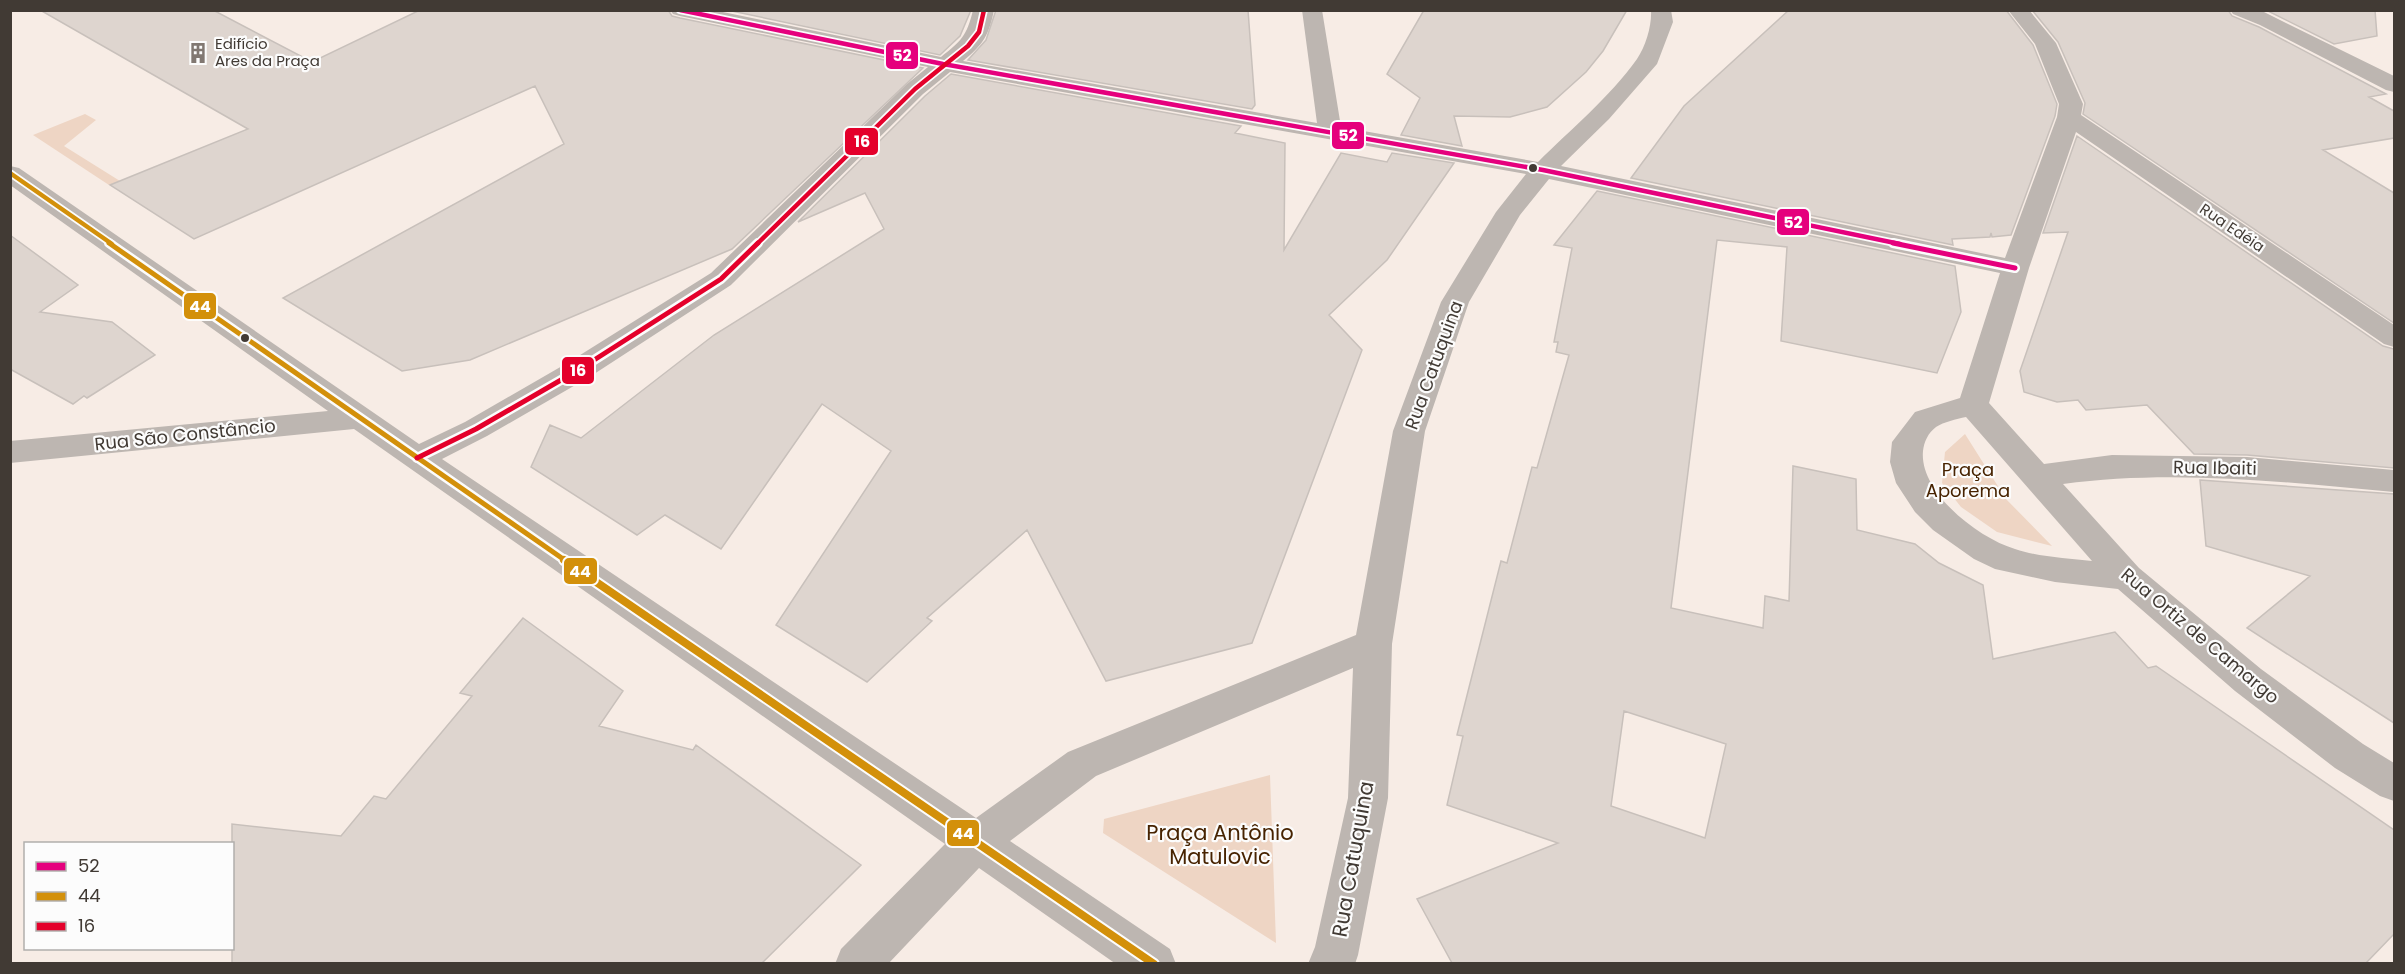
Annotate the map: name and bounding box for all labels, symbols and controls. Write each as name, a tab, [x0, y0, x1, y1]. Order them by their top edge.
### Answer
place label: Edifício Ares da Praça	[215, 33, 320, 71]
building icon: Edifício Ares da Praça	[186, 41, 210, 65]
line badge: 52	[885, 41, 919, 70]
text: 52	[892, 44, 912, 67]
line badge: 52	[1331, 121, 1365, 150]
text: 52	[1338, 124, 1358, 147]
line badge: 16	[844, 127, 879, 156]
text: 16	[854, 130, 870, 153]
unlabelled marker	[1527, 162, 1539, 174]
street label: Rua Edéia	[2196, 198, 2269, 257]
line badge: 52	[1776, 208, 1810, 236]
text: 52	[1783, 211, 1803, 234]
line badge: 44	[183, 292, 217, 320]
text: 44	[189, 295, 211, 318]
street label: Rua Catuquina	[1399, 297, 1468, 433]
unlabelled marker	[239, 332, 251, 344]
line badge: 16	[561, 356, 595, 385]
text: 16	[570, 359, 586, 382]
street label: Rua São Constâncio	[93, 413, 277, 456]
street label: Rua Ibaiti	[2173, 454, 2257, 481]
park label: Praça Aporema	[1926, 457, 2010, 503]
line badge: 44	[563, 557, 598, 585]
text: 44	[569, 560, 591, 583]
street label: Rua Ortiz de Camargo	[2116, 562, 2285, 709]
street label: Rua Catuquina	[1325, 779, 1381, 939]
park label: Praça Antônio Matulovic	[1146, 818, 1294, 871]
line badge: 44	[946, 819, 980, 847]
text: 44	[952, 822, 974, 845]
legend	[24, 842, 234, 950]
text: 52	[78, 853, 100, 878]
text: 44	[78, 883, 101, 908]
text: 16	[78, 913, 95, 938]

